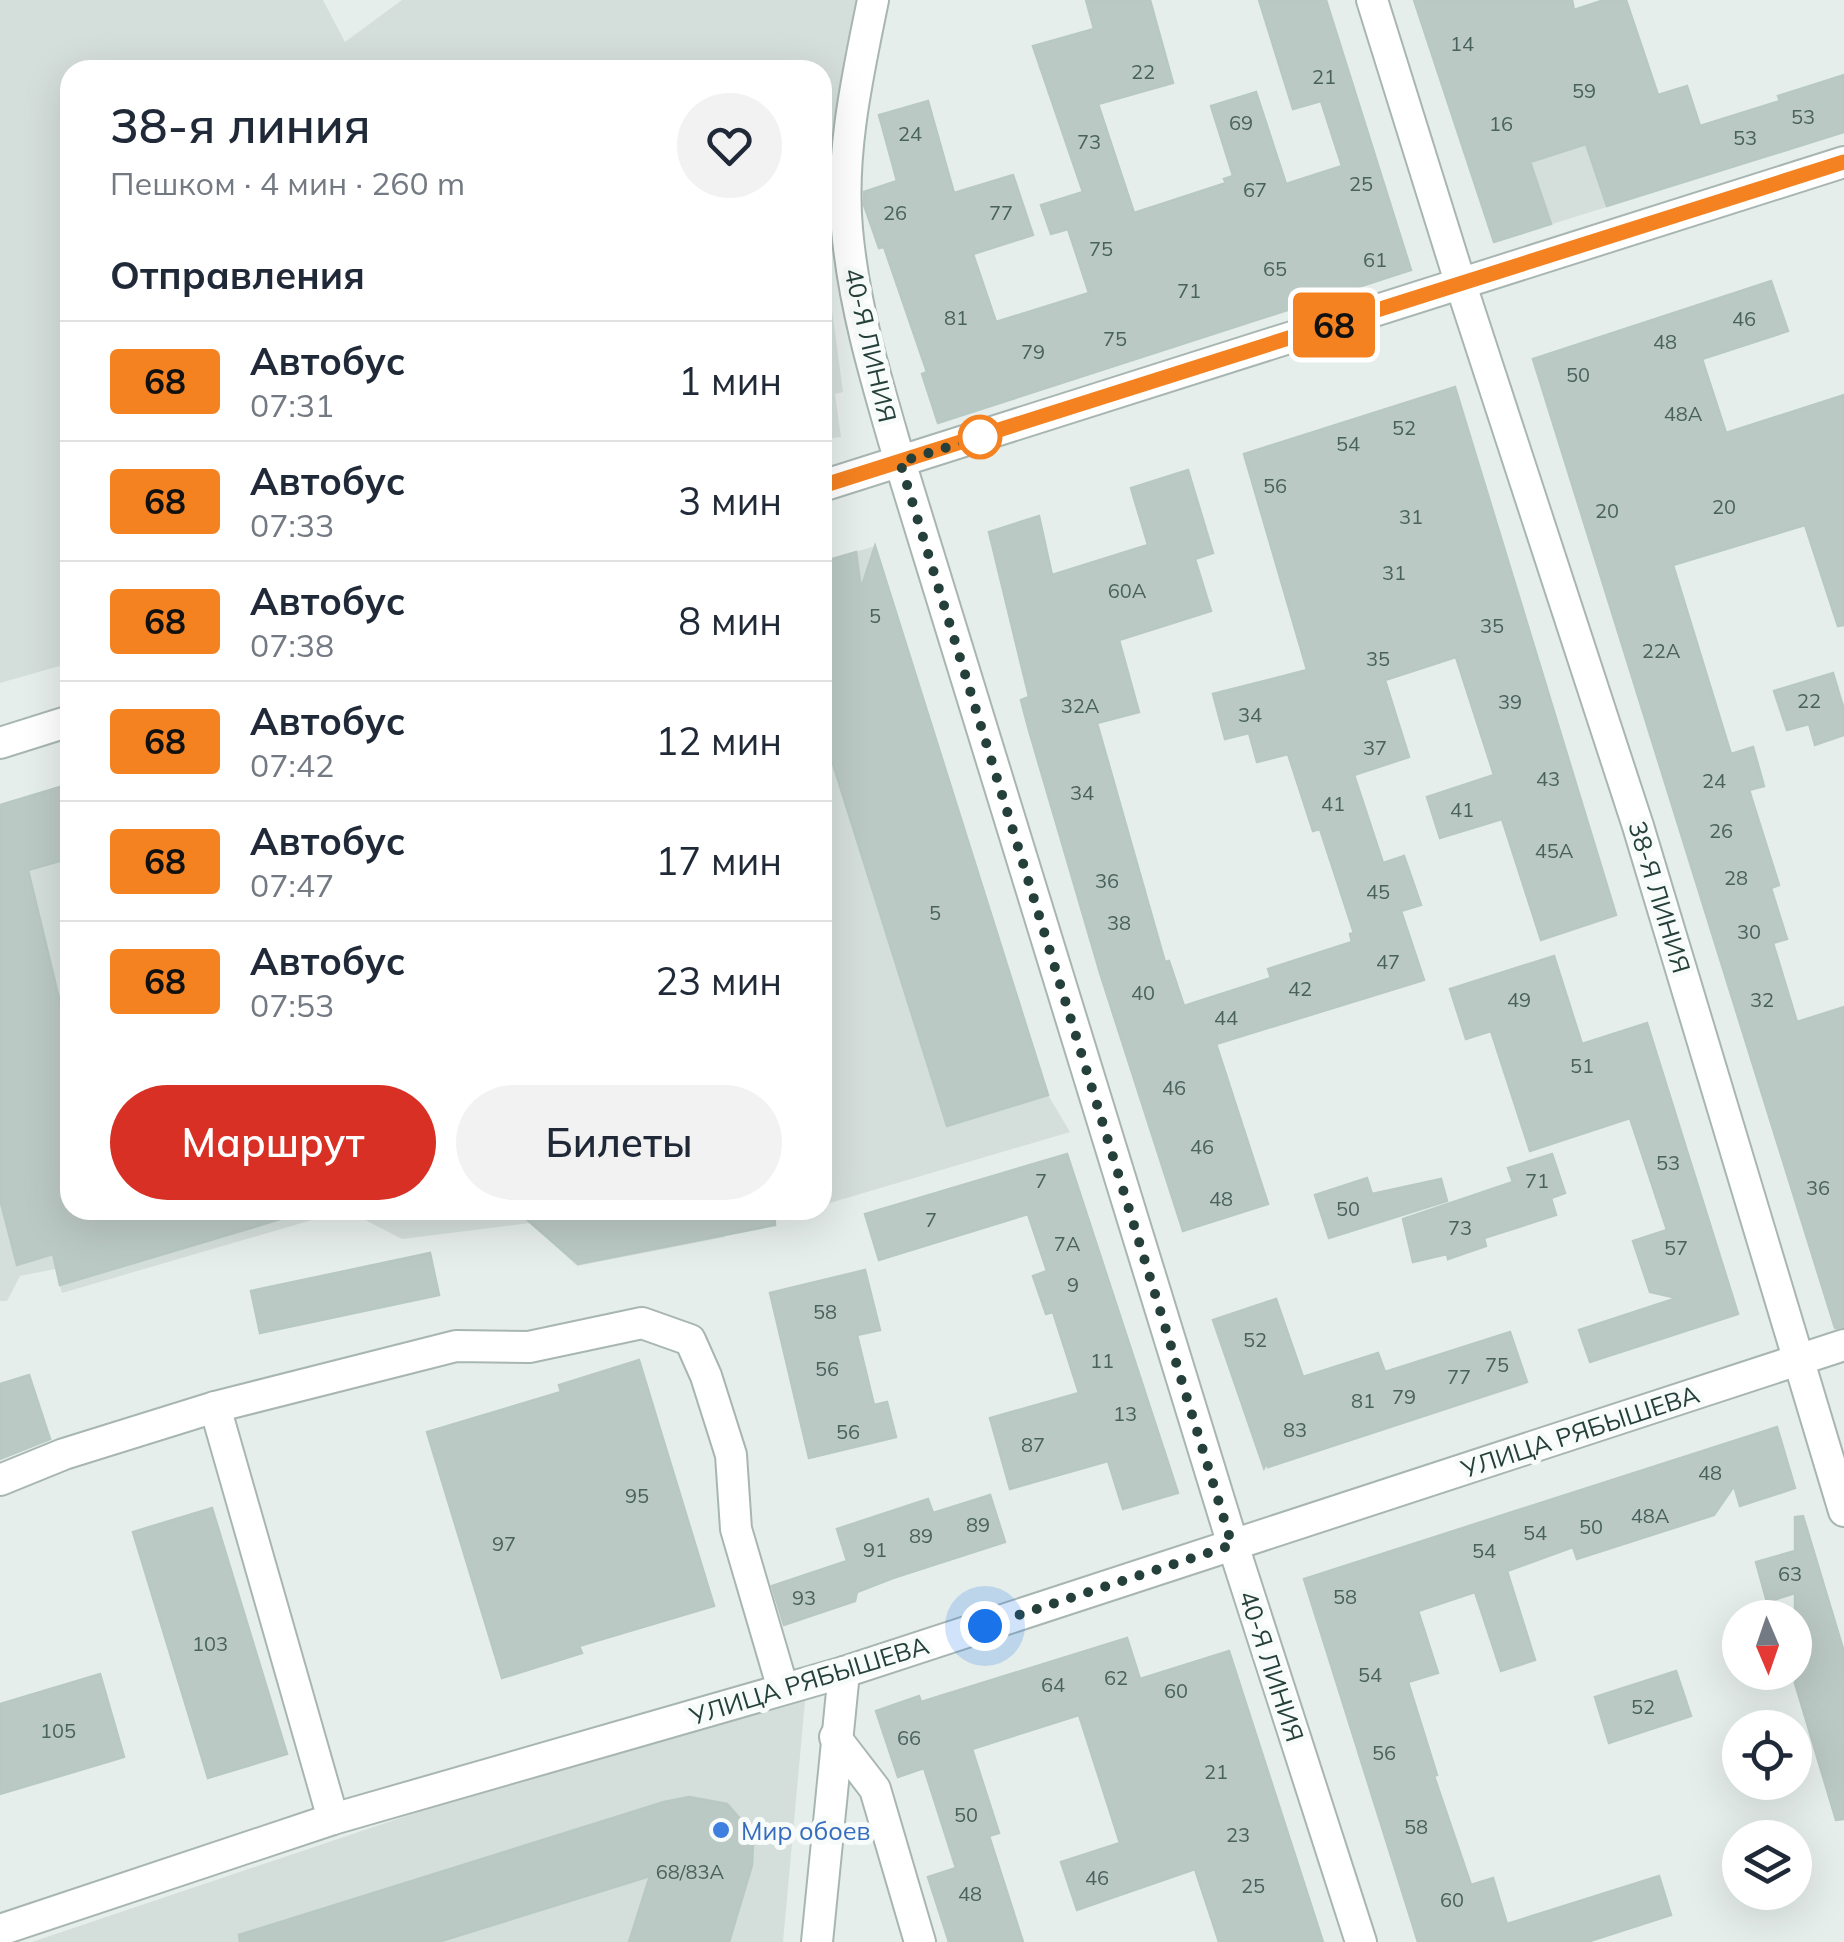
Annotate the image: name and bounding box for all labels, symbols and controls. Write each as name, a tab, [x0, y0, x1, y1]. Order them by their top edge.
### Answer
house number: 14	[1450, 31, 1474, 56]
house number: 22	[1131, 59, 1155, 84]
house number: 21	[1312, 64, 1336, 89]
house number: 59	[1572, 78, 1596, 103]
button: heart	[677, 93, 782, 198]
text: 38-я линия	[110, 95, 371, 155]
house number: 53	[1791, 104, 1815, 129]
house number: 69	[1229, 110, 1253, 135]
house number: 16	[1489, 111, 1513, 136]
house number: 24	[898, 121, 922, 146]
house number: 53	[1733, 125, 1757, 150]
house number: 73	[1077, 129, 1101, 154]
text: Пешком · 4 мин · 260 m	[110, 163, 465, 203]
house number: 25	[1349, 171, 1373, 196]
house number: 67	[1243, 177, 1267, 202]
house number: 26	[883, 200, 907, 225]
house number: 77	[989, 200, 1013, 225]
house number: 75	[1089, 236, 1113, 261]
house number: 61	[1363, 247, 1387, 272]
text: Отправления	[110, 251, 365, 299]
house number: 65	[1263, 256, 1287, 281]
street label: 40-Я ЛИНИЯ	[838, 265, 904, 425]
house number: 71	[1177, 278, 1201, 303]
line badge: 68	[1289, 292, 1379, 358]
text: 68	[1313, 303, 1355, 347]
house number: 81	[944, 305, 968, 330]
house number: 46	[1732, 306, 1756, 331]
house number: 75	[1103, 326, 1127, 351]
house number: 48	[1653, 329, 1677, 354]
text: Автобус	[250, 337, 405, 385]
house number: 79	[1021, 339, 1045, 364]
text: 1 мин	[678, 357, 782, 405]
text: 68	[144, 359, 186, 403]
house number: 50	[1566, 362, 1590, 387]
text: 07:31	[250, 385, 334, 425]
house number: 48А	[1664, 401, 1703, 426]
house number: 52	[1392, 415, 1416, 440]
unlabelled marker	[959, 416, 1001, 458]
house number: 54	[1336, 431, 1360, 456]
text: Автобус	[250, 457, 405, 505]
house number: 56	[1263, 473, 1287, 498]
text: 3 мин	[678, 477, 782, 525]
text: 68	[144, 479, 186, 523]
house number: 20	[1712, 494, 1736, 519]
house number: 20	[1595, 498, 1619, 523]
house number: 31	[1399, 504, 1423, 529]
text: 07:33	[250, 505, 334, 545]
house number: 31	[1382, 560, 1406, 585]
text: Автобус	[250, 577, 405, 625]
house number: 60А	[1108, 578, 1147, 603]
text: 8 мин	[678, 597, 782, 645]
text: 68	[144, 599, 186, 643]
house number: 5	[869, 603, 881, 628]
house number: 35	[1480, 613, 1504, 638]
text: 07:38	[250, 625, 334, 665]
house number: 22А	[1642, 638, 1681, 663]
house number: 35	[1366, 646, 1390, 671]
house number: 22	[1797, 688, 1821, 713]
house number: 39	[1498, 689, 1522, 714]
house number: 32А	[1061, 693, 1100, 718]
text: Автобус	[250, 697, 405, 745]
house number: 34	[1238, 702, 1262, 727]
text: 12 мин	[656, 717, 782, 765]
text: 68	[144, 719, 186, 763]
house number: 37	[1363, 735, 1387, 760]
text: 07:42	[250, 745, 334, 785]
house number: 43	[1536, 766, 1560, 791]
house number: 24	[1702, 768, 1726, 793]
house number: 34	[1070, 780, 1094, 805]
house number: 41	[1321, 791, 1345, 816]
house number: 41	[1450, 797, 1474, 822]
text: Автобус	[250, 817, 405, 865]
street label: 38-Я ЛИНИЯ	[1622, 817, 1698, 977]
house number: 26	[1709, 818, 1733, 843]
text: 17 мин	[656, 837, 782, 885]
house number: 45А	[1535, 838, 1574, 863]
text: 68	[144, 839, 186, 883]
text: 07:47	[250, 865, 334, 905]
house number: 28	[1724, 865, 1748, 890]
house number: 36	[1095, 868, 1119, 893]
house number: 45	[1366, 879, 1390, 904]
house number: 5	[929, 900, 941, 925]
house number: 38	[1107, 910, 1131, 935]
house number: 30	[1737, 919, 1761, 944]
text: Автобус	[250, 937, 405, 985]
house number: 47	[1376, 949, 1400, 974]
text: 23 мин	[656, 957, 782, 1005]
text: 68	[144, 959, 186, 1003]
house number: 42	[1288, 976, 1312, 1001]
house number: 40	[1131, 980, 1155, 1005]
text: 07:53	[250, 985, 334, 1025]
house number: 49	[1507, 987, 1531, 1012]
house number: 32	[1750, 987, 1774, 1012]
house number: 44	[1214, 1005, 1238, 1030]
house number: 51	[1570, 1053, 1594, 1078]
house number: 46	[1162, 1075, 1186, 1100]
button: Маршрут	[110, 1085, 436, 1200]
button: Билеты	[456, 1085, 782, 1200]
house number: 46	[1190, 1134, 1214, 1159]
house number: 53	[1656, 1150, 1680, 1175]
house number: 7	[1035, 1168, 1047, 1193]
house number: 71	[1525, 1168, 1549, 1193]
house number: 36	[1806, 1175, 1830, 1200]
house number: 48	[1209, 1186, 1233, 1211]
house number: 50	[1336, 1196, 1360, 1221]
house number: 7	[925, 1207, 937, 1232]
house number: 73	[1448, 1215, 1472, 1240]
house number: 7А	[1054, 1231, 1081, 1256]
house number: 57	[1664, 1235, 1688, 1260]
house number: 9	[1067, 1272, 1079, 1297]
house number: 58	[813, 1299, 837, 1324]
house number: 52	[1243, 1327, 1267, 1352]
house number: 11	[1090, 1348, 1114, 1373]
house number: 75	[1485, 1352, 1509, 1377]
house number: 56	[815, 1356, 839, 1381]
house number: 77	[1447, 1364, 1471, 1389]
street label: УЛИЦА РЯБЫШЕВА	[1456, 1378, 1703, 1484]
house number: 79	[1392, 1384, 1416, 1409]
house number: 81	[1351, 1388, 1375, 1413]
house number: 13	[1113, 1401, 1137, 1426]
house number: 83	[1283, 1417, 1307, 1442]
house number: 56	[836, 1419, 860, 1444]
house number: 87	[1021, 1432, 1045, 1457]
house number: 48	[1698, 1460, 1722, 1485]
house number: 95	[625, 1483, 649, 1508]
house number: 48А	[1631, 1503, 1670, 1528]
house number: 89	[966, 1512, 990, 1537]
house number: 50	[1579, 1514, 1603, 1539]
house number: 54	[1523, 1520, 1547, 1545]
house number: 89	[909, 1523, 933, 1548]
house number: 97	[492, 1531, 516, 1556]
house number: 91	[863, 1537, 887, 1562]
house number: 54	[1472, 1538, 1496, 1563]
house number: 63	[1778, 1561, 1802, 1586]
house number: 58	[1333, 1584, 1357, 1609]
house number: 93	[792, 1585, 816, 1610]
street label: 40-Я ЛИНИЯ	[1233, 1586, 1311, 1746]
north arrow	[1722, 1600, 1812, 1690]
map controls	[1722, 1600, 1812, 1910]
your location	[960, 1601, 1010, 1651]
street label: УЛИЦА РЯБЫШЕВА	[685, 1629, 932, 1731]
house number: 103	[192, 1631, 228, 1656]
house number: 54	[1358, 1662, 1382, 1687]
house number: 62	[1104, 1665, 1128, 1690]
house number: 64	[1041, 1672, 1065, 1697]
house number: 60	[1164, 1678, 1188, 1703]
house number: 52	[1631, 1694, 1655, 1719]
button: locate	[1722, 1710, 1812, 1800]
house number: 105	[40, 1718, 76, 1743]
house number: 66	[897, 1725, 921, 1750]
house number: 56	[1372, 1740, 1396, 1765]
house number: 21	[1204, 1759, 1228, 1784]
house number: 50	[954, 1802, 978, 1827]
house number: 58	[1404, 1814, 1428, 1839]
place label: Мир обоев	[741, 1815, 871, 1846]
marker: Мир обоев	[710, 1819, 732, 1841]
button: layers	[1722, 1820, 1812, 1910]
house number: 23	[1226, 1822, 1250, 1847]
house number: 68/83А	[656, 1859, 725, 1884]
house number: 46	[1085, 1865, 1109, 1890]
house number: 25	[1241, 1873, 1265, 1898]
house number: 48	[958, 1881, 982, 1906]
house number: 60	[1440, 1887, 1464, 1912]

